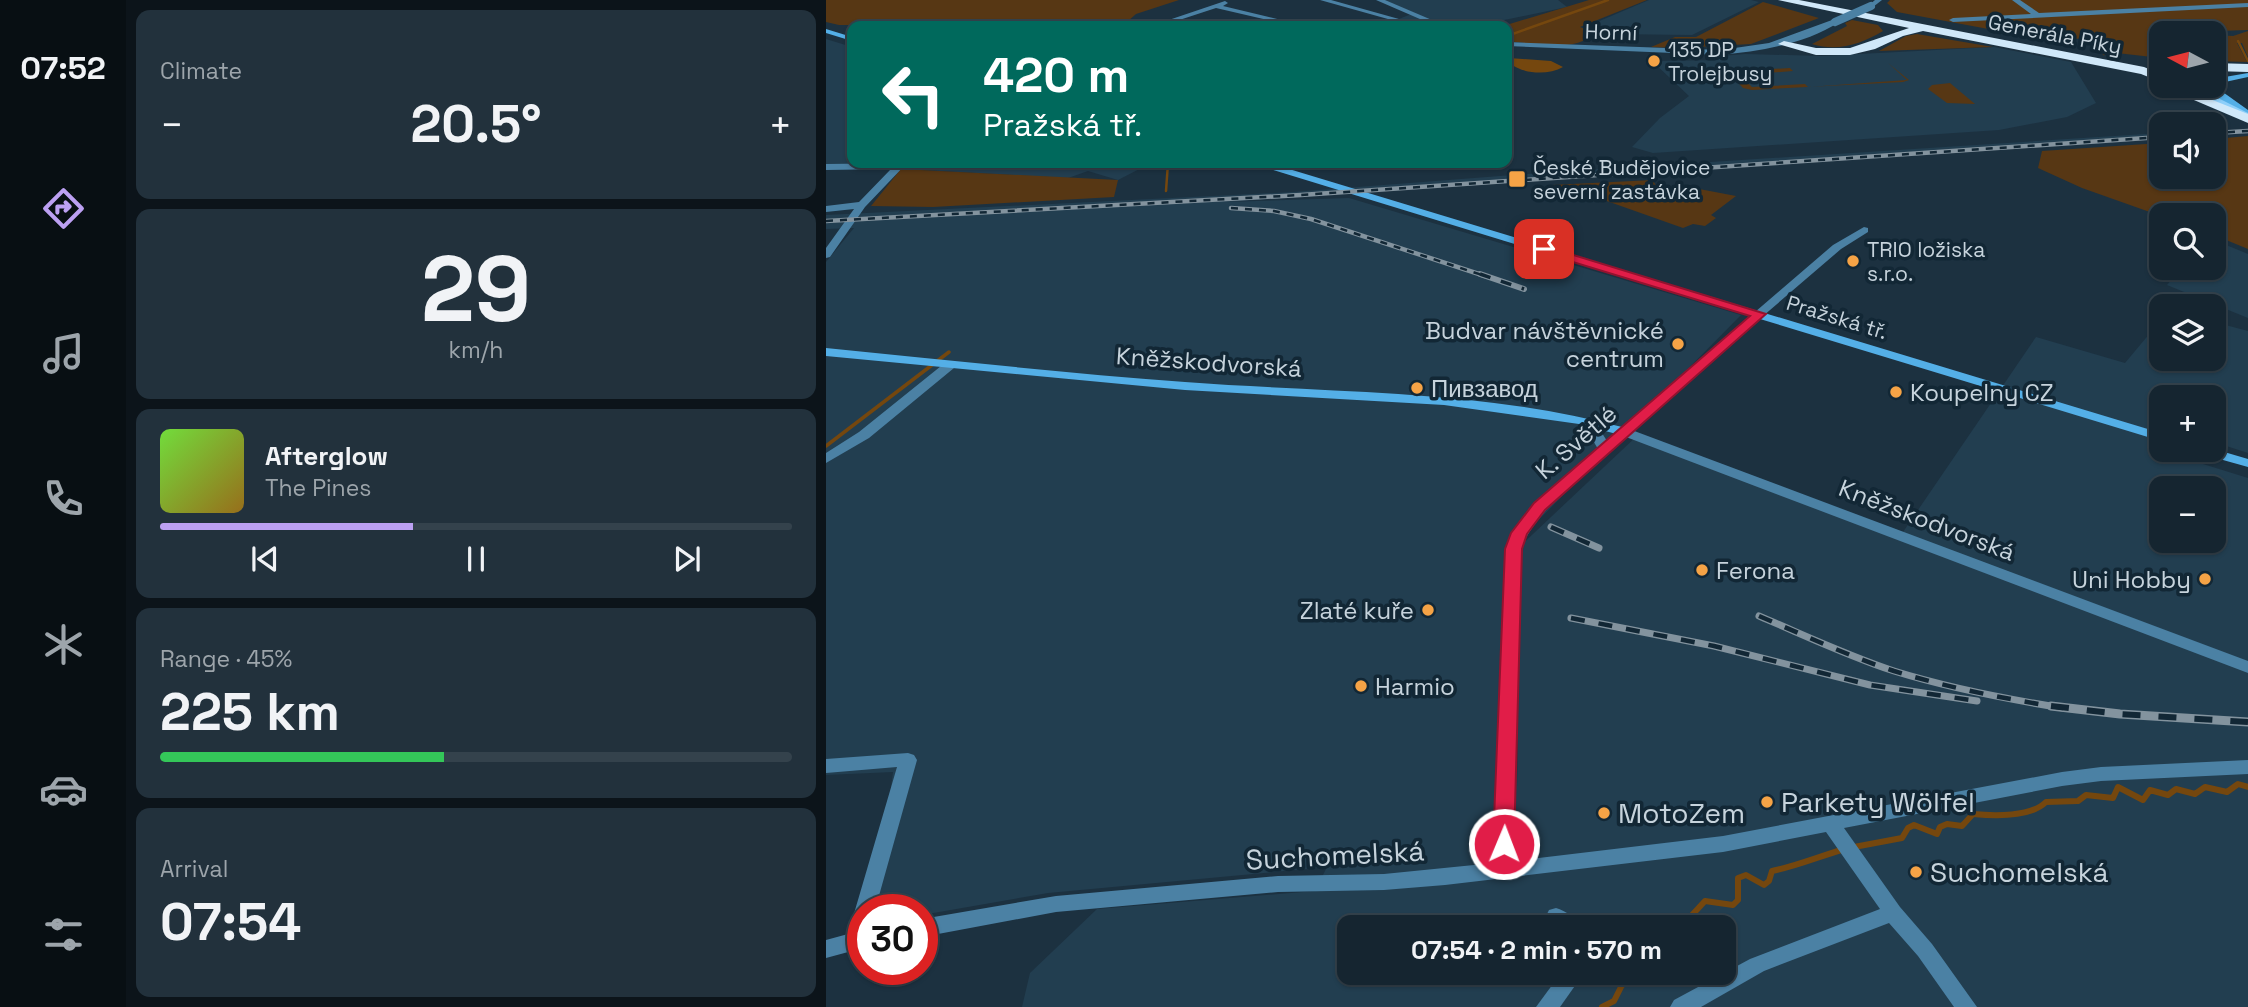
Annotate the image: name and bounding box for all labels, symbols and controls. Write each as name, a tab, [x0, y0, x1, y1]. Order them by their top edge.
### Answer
street label: Generála Píky	[1986, 8, 2124, 60]
street label: Horní	[1584, 18, 1639, 46]
north arrow	[2149, 21, 2226, 98]
map controls	[2149, 21, 2226, 553]
place label: 135 DP Trolejbusy	[1668, 36, 1772, 87]
text: 420 m	[983, 44, 1129, 106]
text: 07:52	[20, 48, 106, 88]
icon: left	[868, 49, 959, 140]
marker: 135 DP Trolejbusy	[1646, 53, 1662, 69]
text: Climate	[160, 56, 242, 86]
text: 20.5°	[410, 91, 542, 157]
text: −	[160, 101, 184, 149]
text: +	[768, 101, 792, 149]
text: Pražská tř.	[983, 105, 1142, 145]
button: sound	[2149, 112, 2226, 189]
place label: České Budějovice severní zastávka	[1533, 154, 1710, 205]
marker: České Budějovice severní zastávka	[1507, 169, 1527, 189]
icon: directions	[39, 184, 88, 233]
button: search	[2149, 203, 2226, 280]
pin	[1514, 219, 1574, 279]
icon: arrive	[1525, 230, 1563, 268]
text: 29	[421, 231, 531, 348]
place label: TRIO ložiska s.r.o.	[1867, 236, 1985, 287]
marker: TRIO ložiska s.r.o.	[1845, 253, 1861, 269]
street label: Pražská tř.	[1783, 289, 1891, 345]
button: layers	[2149, 294, 2226, 371]
place label: Budvar návštěvnické centrum	[1425, 315, 1664, 374]
icon: music	[39, 329, 88, 378]
text: km/h	[449, 335, 503, 365]
marker: Budvar návštěvnické centrum	[1670, 336, 1686, 352]
street label: Kněžskodvorská	[1115, 340, 1303, 384]
place label: Пивзавод	[1431, 373, 1538, 404]
place label: Koupelny CZ	[1910, 377, 2054, 408]
marker: Пивзавод	[1409, 380, 1425, 396]
marker: Koupelny CZ	[1888, 384, 1904, 400]
button: +	[2149, 385, 2226, 462]
street label: K. Světlé	[1529, 398, 1623, 486]
text: Afterglow	[265, 439, 388, 473]
street label: Kněžskodvorská	[1835, 472, 2020, 568]
text: The Pines	[265, 473, 371, 503]
icon: phone	[39, 474, 88, 523]
button: −	[2149, 476, 2226, 553]
icon: previous	[246, 540, 284, 578]
icon: pause	[457, 540, 495, 578]
icon: next	[668, 540, 706, 578]
place label: Ferona	[1716, 555, 1795, 586]
marker: Ferona	[1694, 562, 1710, 578]
place label: Uni Hobby	[2072, 564, 2191, 595]
marker: Uni Hobby	[2197, 571, 2213, 587]
place label: Zlaté kuře	[1300, 595, 1414, 626]
marker: Zlaté kuře	[1420, 602, 1436, 618]
icon: climate	[39, 620, 88, 669]
text: Range · 45%	[160, 644, 292, 674]
place label: Harmio	[1375, 671, 1455, 702]
marker: Harmio	[1353, 678, 1369, 694]
text: 225 km	[160, 679, 340, 745]
icon: car	[39, 765, 88, 814]
place label: Parkety Wölfel	[1781, 784, 1975, 820]
marker: Parkety Wölfel	[1759, 794, 1775, 810]
place label: MotoZem	[1618, 795, 1745, 831]
marker: MotoZem	[1596, 805, 1612, 821]
position arrow	[1467, 807, 1541, 881]
street label: Suchomelská	[1245, 832, 1425, 878]
text: Arrival	[160, 854, 228, 884]
place label: Suchomelská	[1930, 854, 2109, 890]
marker: Suchomelská	[1908, 864, 1924, 880]
text: 07:54	[160, 889, 301, 955]
speed limit sign: 30	[847, 894, 938, 985]
icon: filters	[39, 910, 88, 959]
text: 07:54 · 2 min · 570 m	[1411, 933, 1662, 967]

